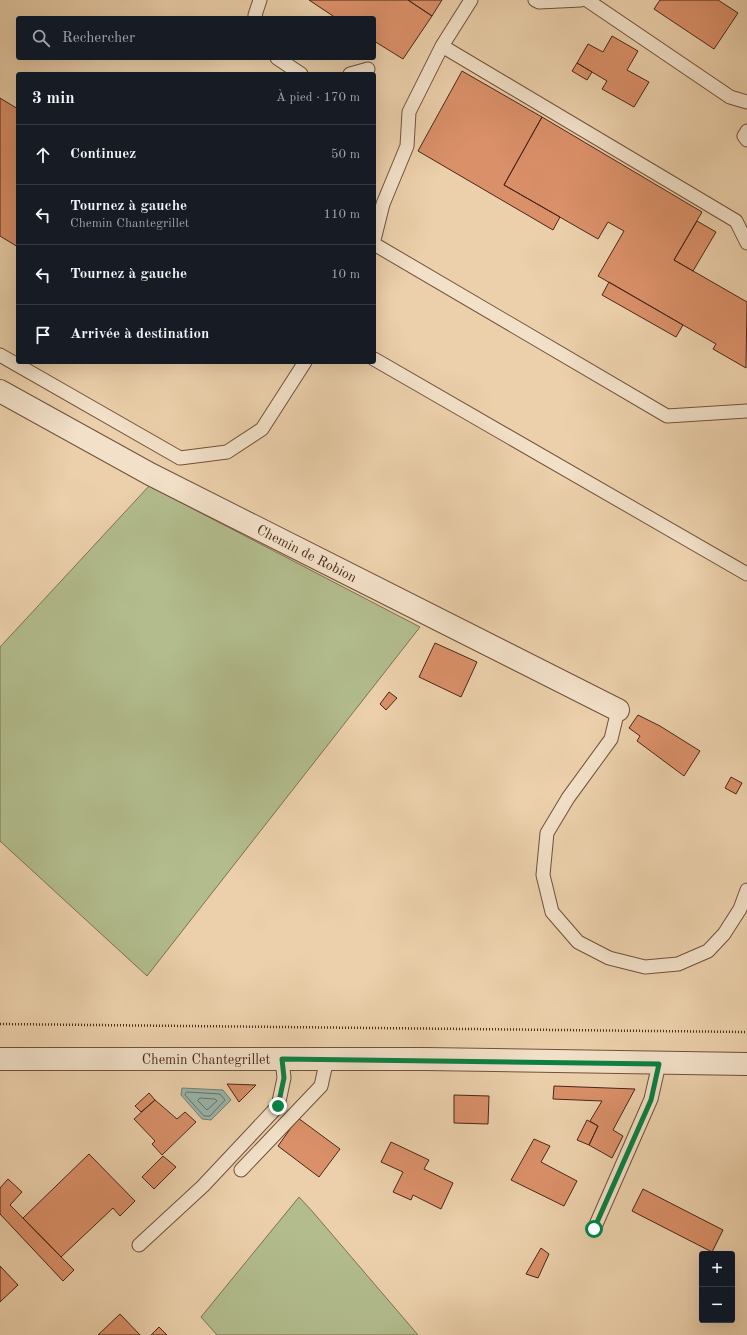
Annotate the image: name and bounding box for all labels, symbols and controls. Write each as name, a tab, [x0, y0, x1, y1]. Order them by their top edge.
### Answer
search box	[16, 16, 376, 60]
icon: search	[30, 27, 52, 49]
text: Rechercher	[62, 31, 135, 46]
text: 3 min	[32, 90, 75, 107]
text: À pied · 170 m	[276, 91, 360, 104]
icon: ahead	[32, 144, 54, 166]
text: Continuez	[70, 147, 136, 162]
text: 50 m	[331, 148, 360, 161]
text: Tournez à gauche	[70, 199, 187, 214]
icon: left	[32, 204, 54, 226]
text: 110 m	[323, 208, 360, 221]
text: Chemin Chantegrillet	[70, 217, 189, 230]
icon: left	[32, 264, 54, 286]
text: Tournez à gauche	[70, 267, 187, 282]
text: 10 m	[331, 268, 360, 281]
icon: arrive	[32, 324, 54, 346]
text: Arrivée à destination	[70, 327, 209, 342]
street label: Chemin de Robion	[254, 523, 359, 585]
street label: Chemin Chantegrillet	[142, 1053, 270, 1067]
route end	[269, 1097, 287, 1115]
route start	[585, 1220, 603, 1238]
map controls	[699, 1251, 735, 1323]
button: +	[699, 1251, 735, 1287]
button: −	[699, 1287, 735, 1323]

